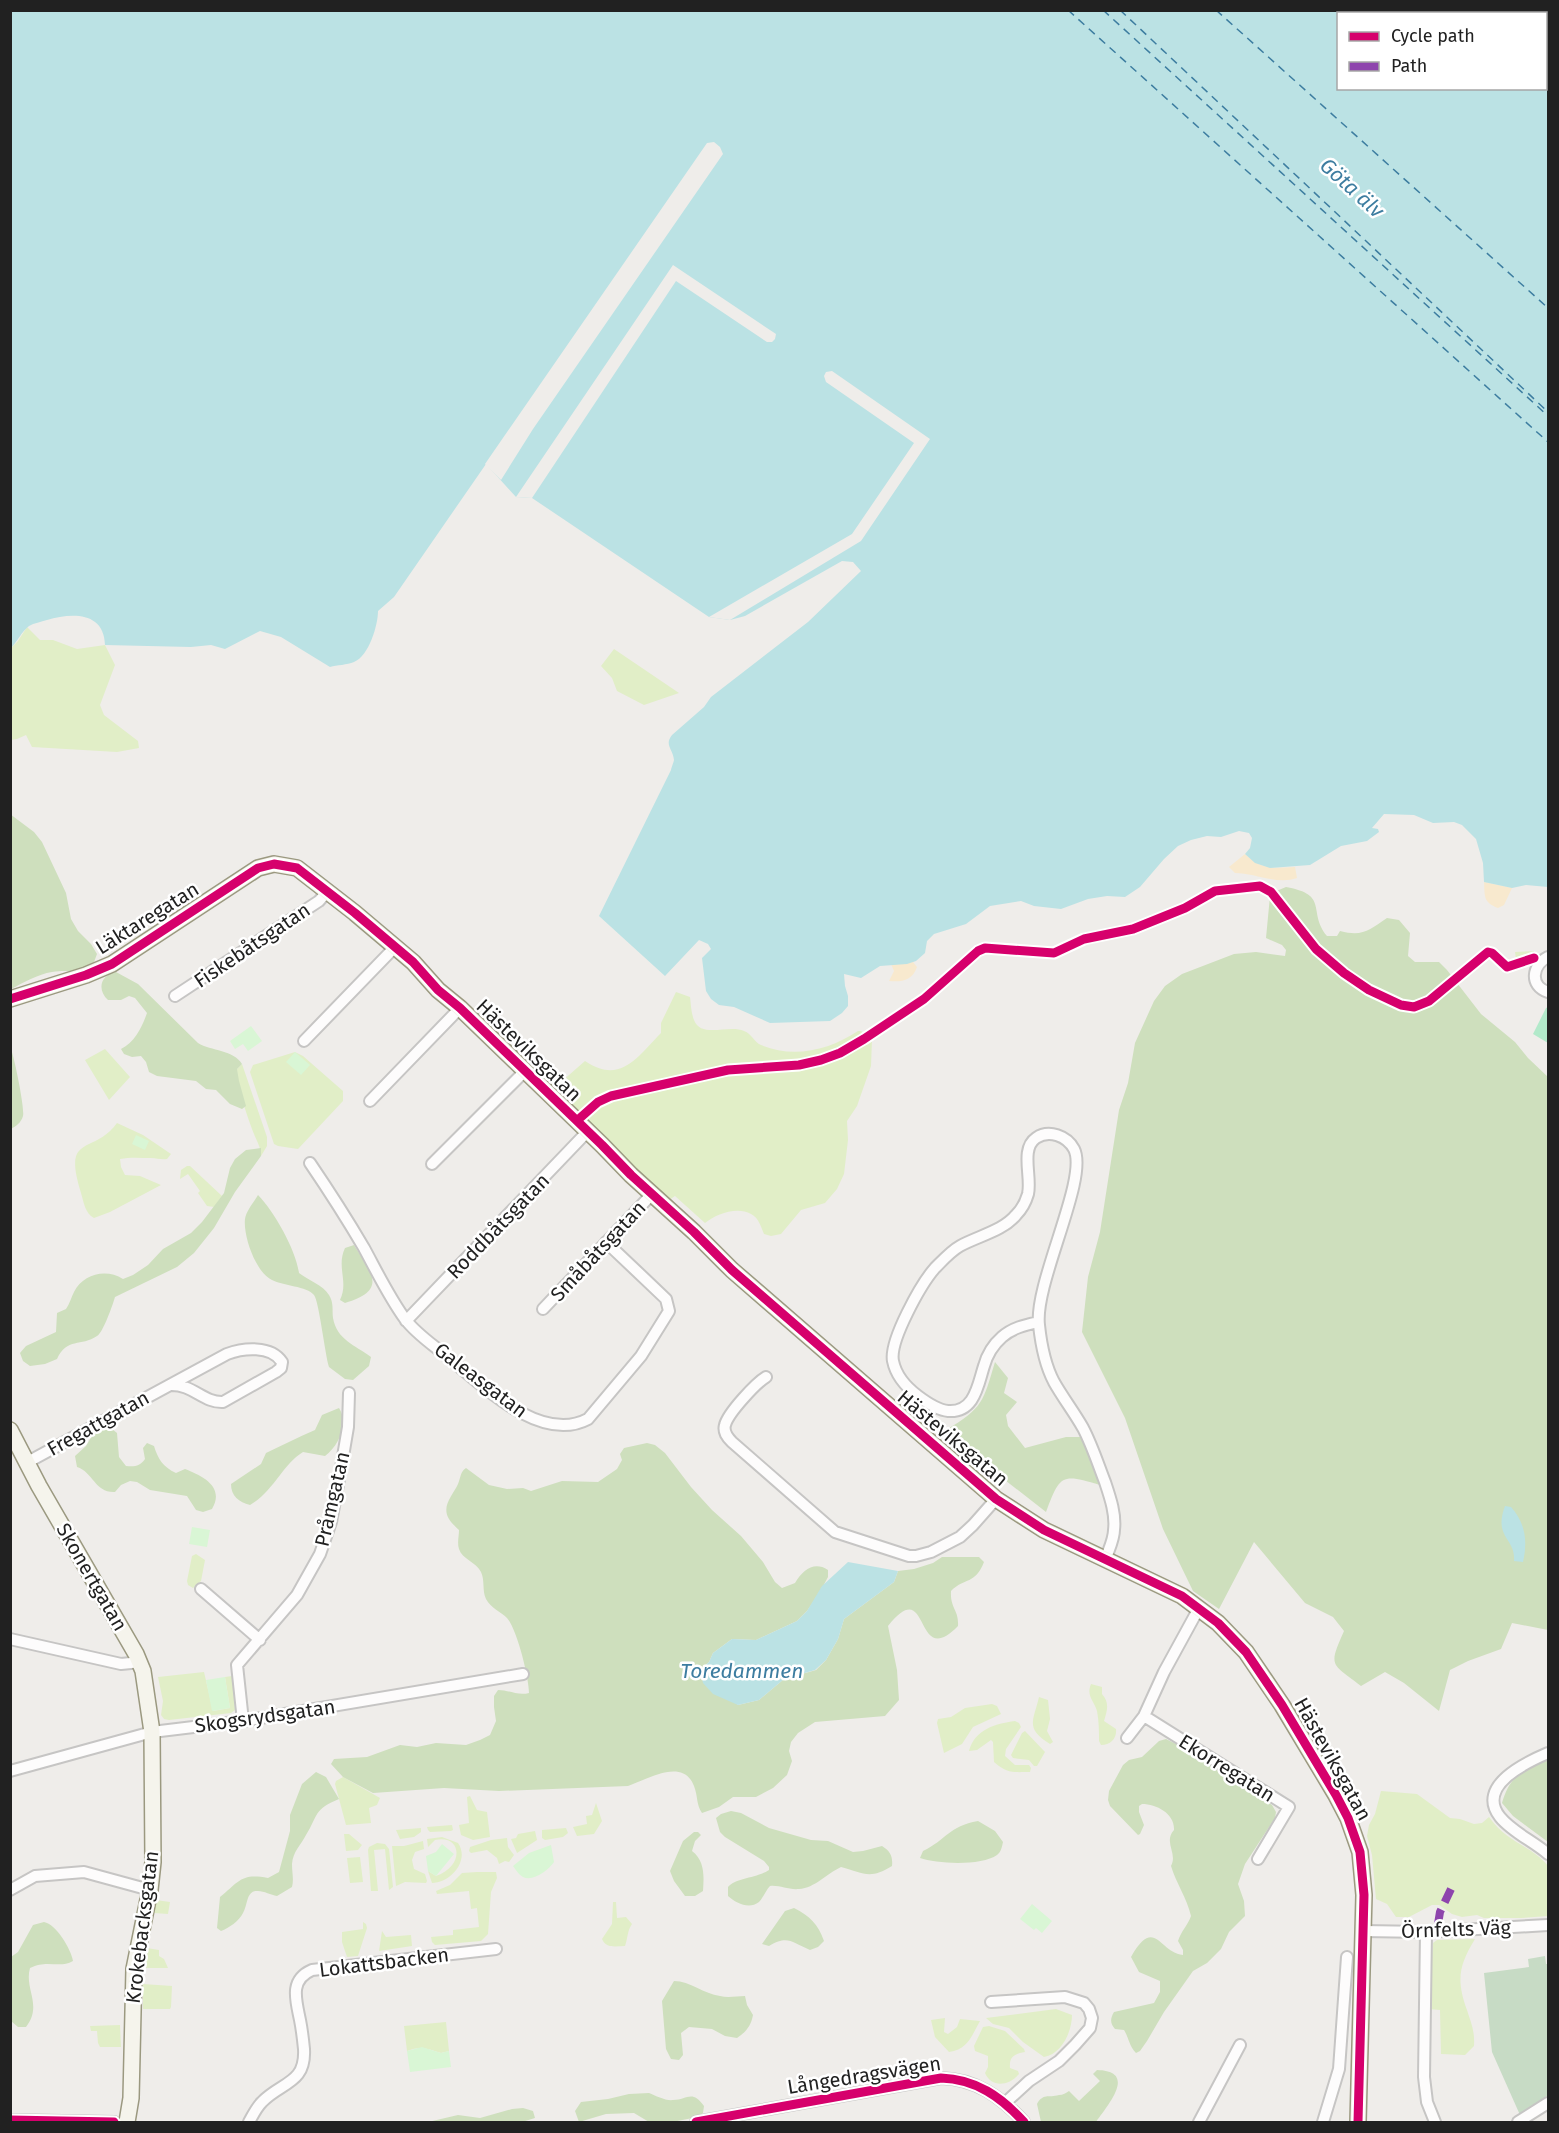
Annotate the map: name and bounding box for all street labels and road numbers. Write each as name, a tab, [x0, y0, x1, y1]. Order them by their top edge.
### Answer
street label: Läktaregatan	[91, 877, 203, 959]
street label: Fiskebåtsgatan	[189, 897, 315, 993]
street label: Hästeviksgatan	[471, 994, 587, 1106]
street label: Roddbåtsgatan	[442, 1168, 554, 1284]
street label: Småbåtsgatan	[545, 1196, 651, 1306]
street label: Galeasgatan	[430, 1337, 532, 1423]
street label: Fregattgatan	[43, 1385, 153, 1461]
street label: Hästeviksgatan	[893, 1385, 1013, 1491]
street label: Pråmgatan	[309, 1449, 355, 1549]
street label: Skonertgatan	[51, 1519, 133, 1635]
street label: Hästeviksgatan	[1289, 1693, 1377, 1825]
street label: Skogsrydsgatan	[193, 1694, 337, 1738]
street label: Ekorregatan	[1175, 1729, 1279, 1807]
street label: Krokebacksgatan	[121, 1849, 163, 2005]
street label: Örnfelts Väg	[1401, 1915, 1512, 1943]
street label: Lokattsbacken	[318, 1942, 450, 1982]
street label: Långedragsvägen	[785, 2051, 943, 2099]

